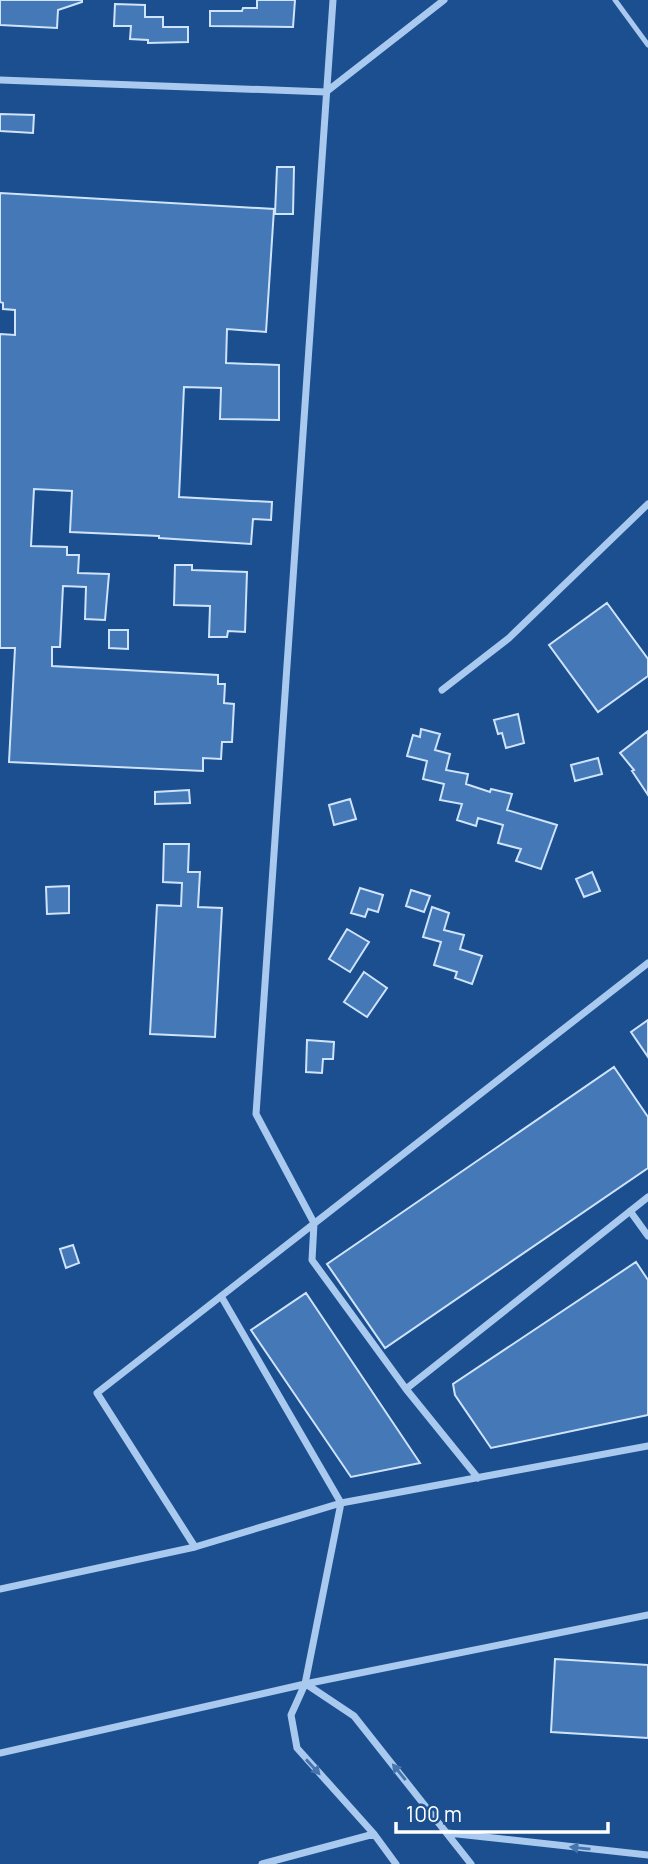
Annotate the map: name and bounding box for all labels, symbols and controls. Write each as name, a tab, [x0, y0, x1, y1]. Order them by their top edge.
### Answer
one-way arrow	[305, 1758, 320, 1775]
one-way arrow	[392, 1763, 407, 1780]
scale bar	[396, 1790, 608, 1834]
text: 100 m	[406, 1800, 462, 1828]
one-way arrow	[569, 1842, 591, 1853]

